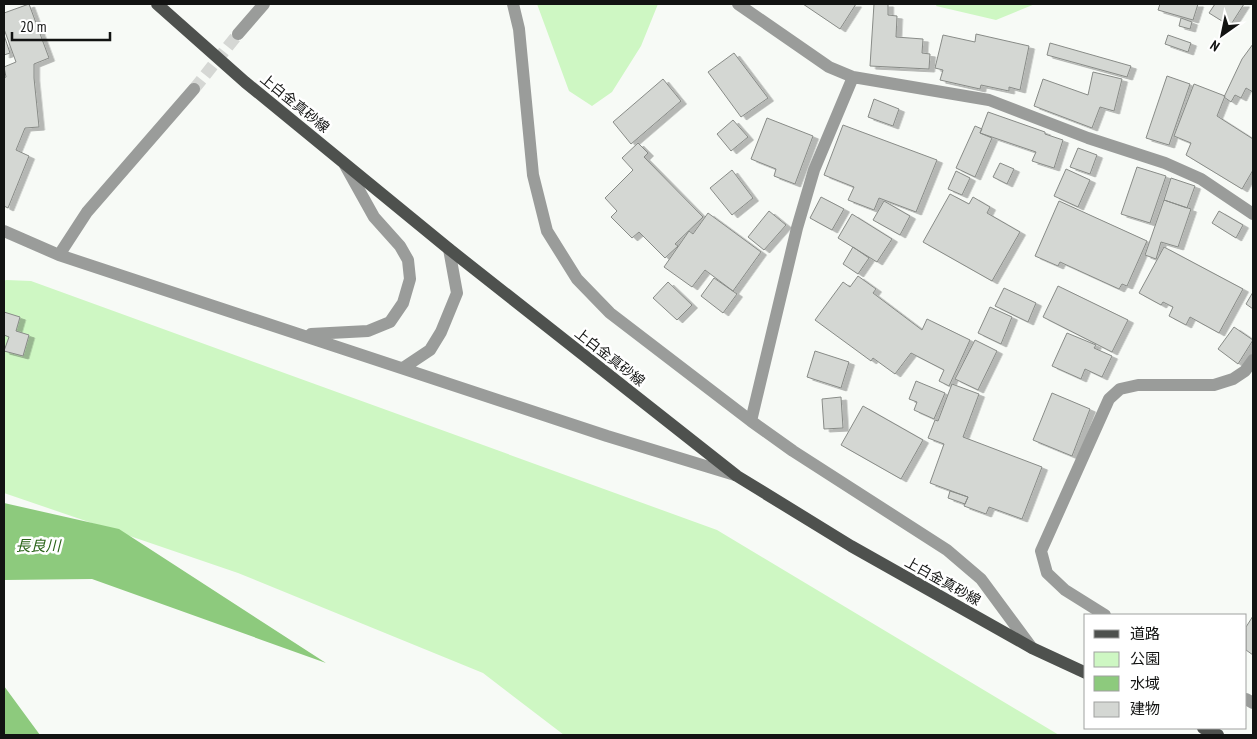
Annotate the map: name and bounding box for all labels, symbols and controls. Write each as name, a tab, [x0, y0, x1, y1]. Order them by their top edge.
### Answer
scale bar	[12, 10, 110, 42]
north arrow	[1197, 10, 1247, 60]
text: 20 m	[20, 17, 46, 36]
text: N	[1207, 36, 1223, 56]
street label: 上白金真砂線	[257, 70, 333, 136]
street label: 上白金真砂線	[571, 324, 649, 390]
water label: 長良川	[15, 536, 62, 555]
street label: 上白金真砂線	[902, 553, 984, 609]
legend	[1084, 614, 1247, 729]
text: 道路	[1130, 624, 1160, 643]
text: 公園	[1130, 649, 1160, 668]
text: 水域	[1130, 674, 1160, 693]
text: 建物	[1130, 699, 1160, 718]

